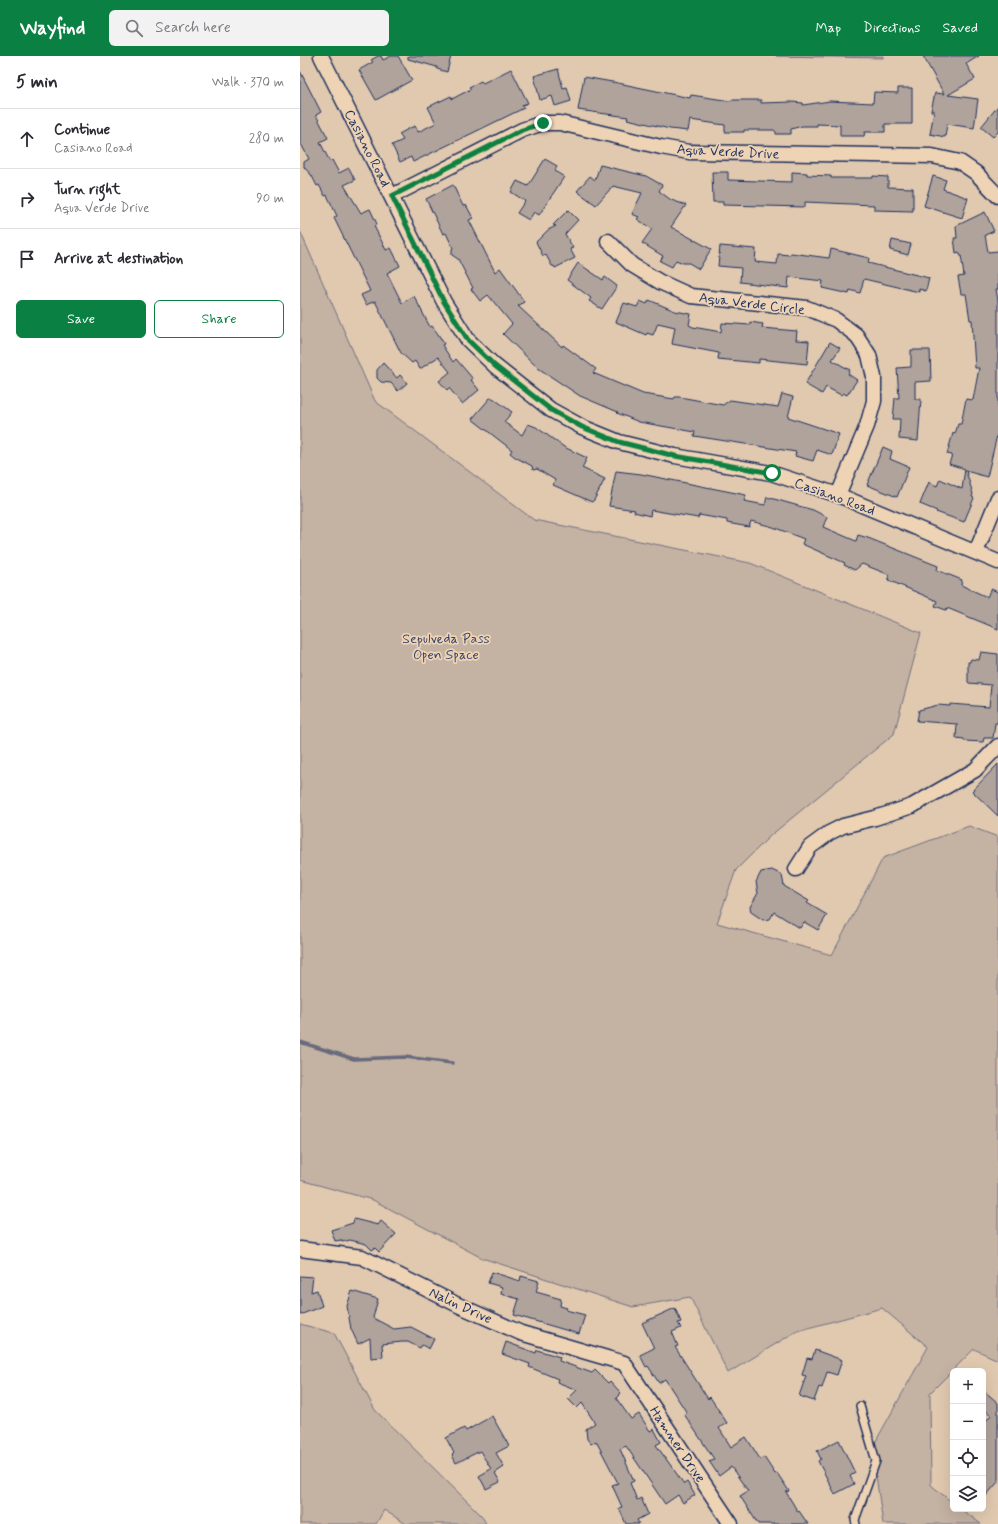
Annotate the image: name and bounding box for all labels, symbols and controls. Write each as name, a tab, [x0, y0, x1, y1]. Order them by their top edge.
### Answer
search box	[109, 10, 389, 46]
text: Wayfind	[20, 16, 85, 41]
icon: search	[123, 17, 145, 39]
text: Search here	[155, 18, 231, 38]
text: Map	[815, 19, 841, 37]
text: Directions	[863, 19, 921, 37]
text: Saved	[943, 19, 978, 37]
text: 5 min	[16, 71, 58, 93]
text: Walk · 370 m	[212, 74, 284, 91]
street label: Casiano Road	[340, 107, 394, 190]
route end	[534, 114, 552, 132]
text: Continue	[54, 120, 110, 140]
icon: ahead	[16, 128, 38, 150]
text: 280 m	[249, 130, 284, 147]
text: Casiano Road	[54, 140, 133, 157]
street label: Aqua Verde Drive	[676, 140, 780, 164]
text: Turn right	[54, 180, 121, 200]
icon: right	[16, 188, 38, 210]
text: 90 m	[256, 190, 284, 207]
text: Aqua Verde Drive	[54, 200, 150, 217]
icon: arrive	[16, 248, 38, 270]
text: Arrive at destination	[54, 249, 183, 269]
street label: Aqua Verde Circle	[698, 289, 806, 319]
button: Save	[16, 300, 146, 338]
button: Share	[154, 300, 284, 338]
route start	[763, 464, 781, 482]
street label: Casiano Road	[792, 474, 877, 520]
park label: Sepulveda Pass Open Space	[402, 630, 490, 664]
street label: Nalin Drive	[426, 1284, 495, 1328]
map controls	[950, 1368, 986, 1512]
button: +	[950, 1368, 986, 1404]
street label: Hamner Drive	[645, 1403, 709, 1486]
button: −	[950, 1404, 986, 1440]
button: locate	[950, 1440, 986, 1476]
button: layers	[950, 1476, 986, 1512]

